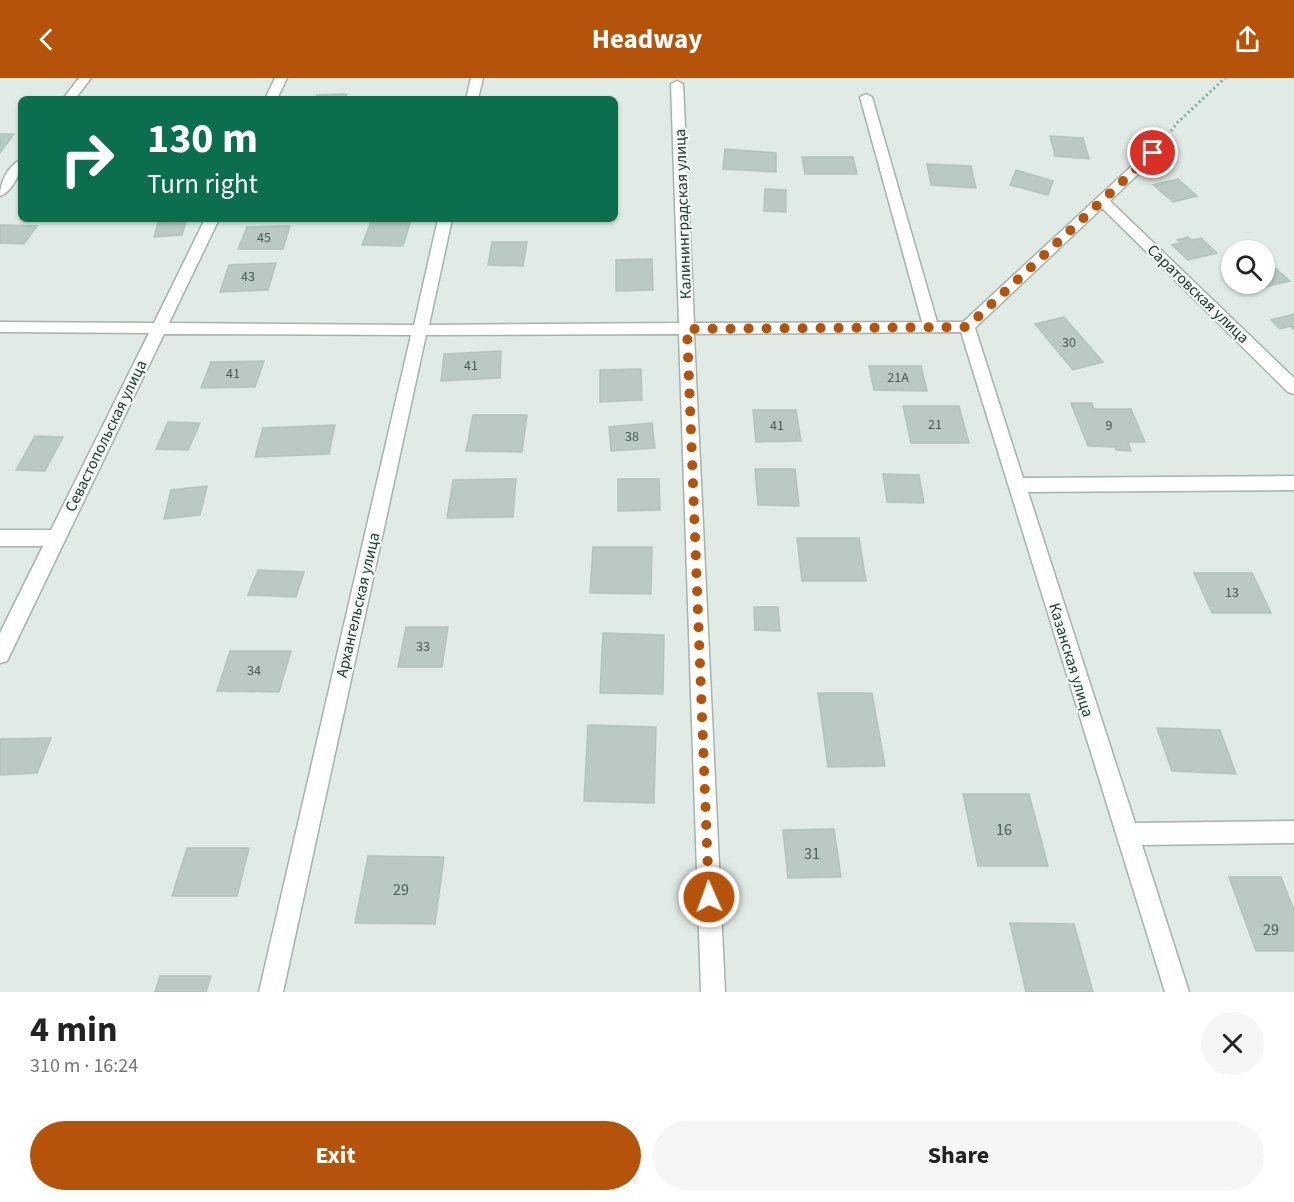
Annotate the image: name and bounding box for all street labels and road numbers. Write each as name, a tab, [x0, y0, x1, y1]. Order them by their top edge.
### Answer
street label: Калининградская улица	[669, 129, 697, 299]
street label: Саратовская улица	[1142, 239, 1254, 349]
street label: Севастопольская улица	[60, 356, 152, 516]
street label: Архангельская улица	[331, 530, 385, 680]
street label: Казанская улица	[1043, 600, 1099, 720]

